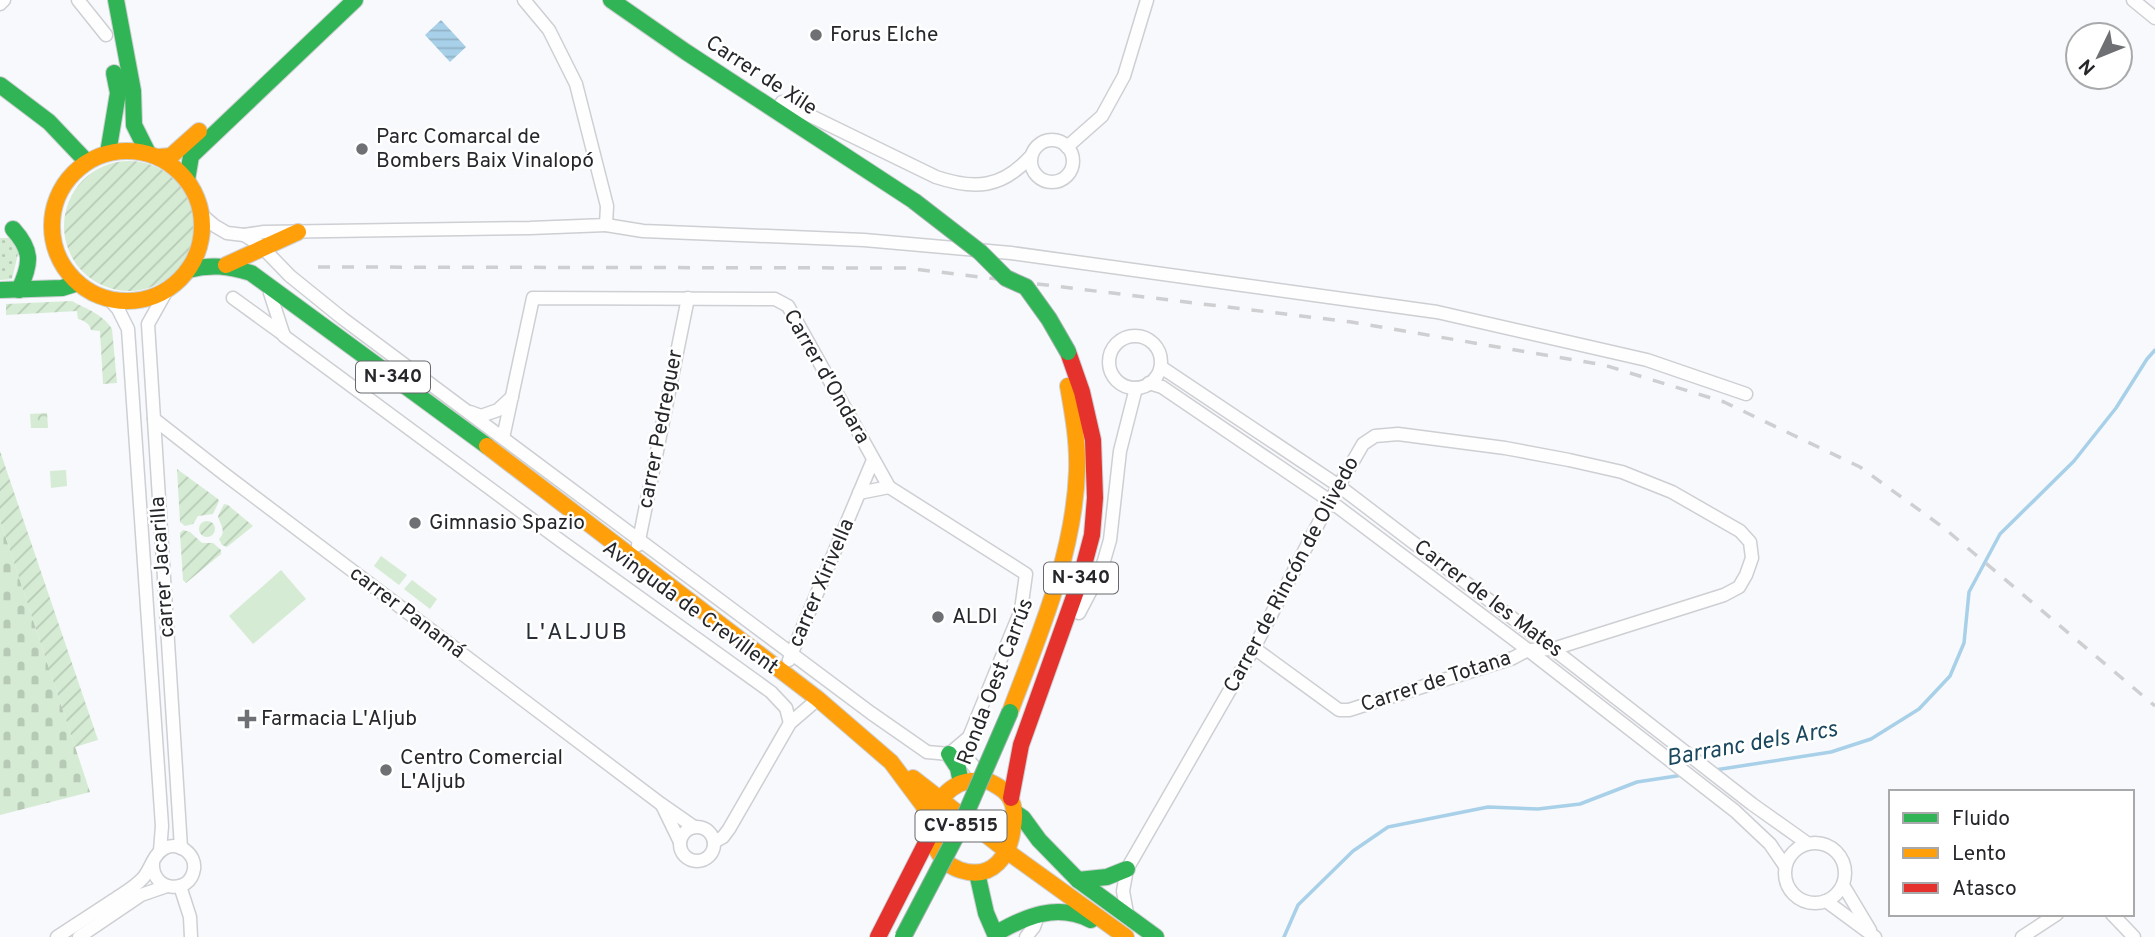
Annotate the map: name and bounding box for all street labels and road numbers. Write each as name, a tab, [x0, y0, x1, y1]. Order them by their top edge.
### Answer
street label: Carrer de Xile	[700, 30, 822, 122]
street label: Carrer d'Ondara	[777, 305, 875, 449]
street label: carrer Pedreguer	[632, 347, 690, 511]
road number: N-340	[356, 362, 430, 392]
street label: Carrer de Rincón de Olivedo	[1218, 452, 1366, 698]
street label: carrer Jacarilla	[145, 495, 181, 639]
street label: carrer Xirivella	[783, 515, 861, 651]
street label: Carrer de les Mates	[1408, 534, 1568, 664]
street label: Avinguda de Crevillent	[597, 535, 783, 681]
street label: carrer Panamá	[344, 561, 470, 665]
road number: N-340	[1044, 562, 1118, 594]
street label: Ronda Oest Carrús	[952, 595, 1040, 769]
street label: Carrer de Totana	[1357, 645, 1515, 719]
road number: CV-8515	[916, 810, 1006, 842]

